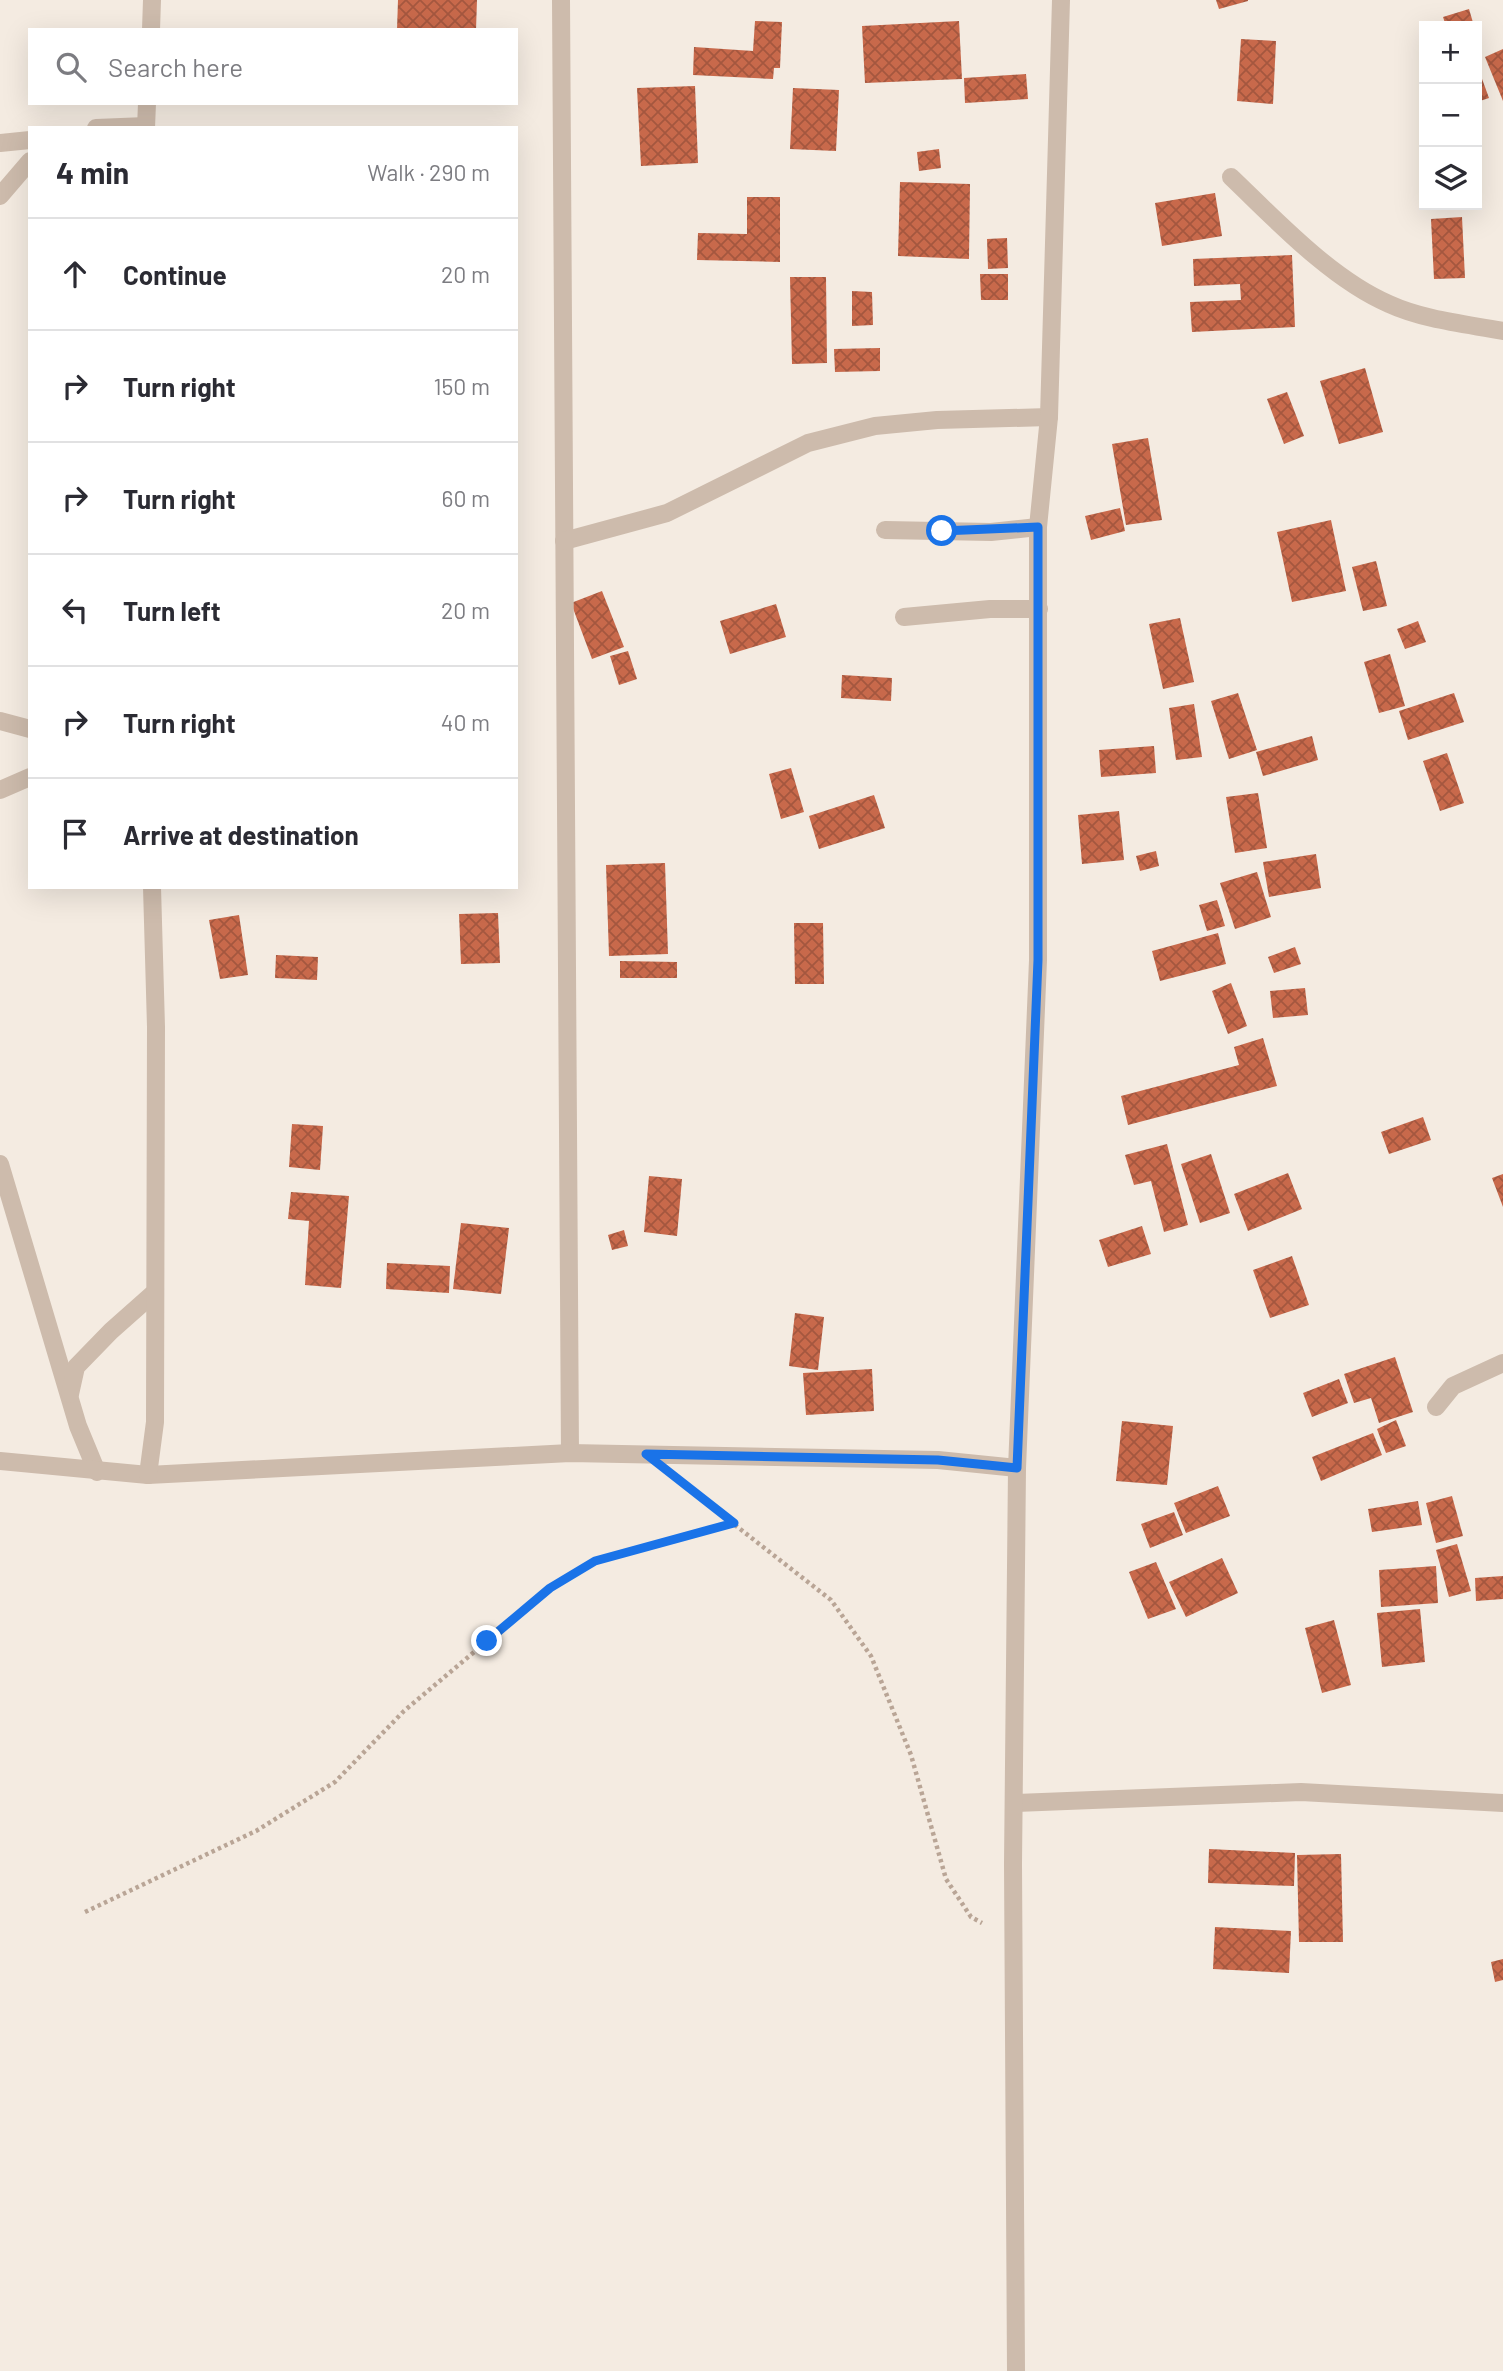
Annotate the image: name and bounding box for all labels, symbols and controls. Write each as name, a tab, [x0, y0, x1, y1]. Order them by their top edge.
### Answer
map controls	[1419, 21, 1482, 210]
button: +	[1419, 21, 1482, 84]
search box	[28, 28, 518, 105]
icon: search	[52, 48, 90, 86]
text: Search here	[108, 51, 243, 82]
button: −	[1419, 84, 1482, 147]
button: layers	[1419, 147, 1482, 210]
text: 4 min	[56, 154, 129, 190]
text: Walk · 290 m	[367, 158, 490, 186]
icon: ahead	[56, 255, 94, 293]
text: Continue	[123, 259, 227, 290]
text: 20 m	[441, 260, 490, 288]
icon: right	[56, 367, 94, 405]
text: Turn right	[123, 371, 236, 402]
text: 150 m	[434, 372, 490, 400]
icon: right	[56, 479, 94, 517]
text: Turn right	[123, 483, 236, 514]
text: 60 m	[442, 484, 490, 512]
route start	[926, 515, 957, 546]
icon: left	[56, 591, 94, 629]
text: Turn left	[123, 595, 221, 626]
text: 20 m	[441, 596, 490, 624]
icon: right	[56, 703, 94, 741]
text: Turn right	[123, 707, 236, 738]
text: 40 m	[441, 708, 490, 736]
icon: arrive	[56, 815, 94, 853]
text: Arrive at destination	[123, 819, 359, 850]
route end	[471, 1625, 502, 1656]

